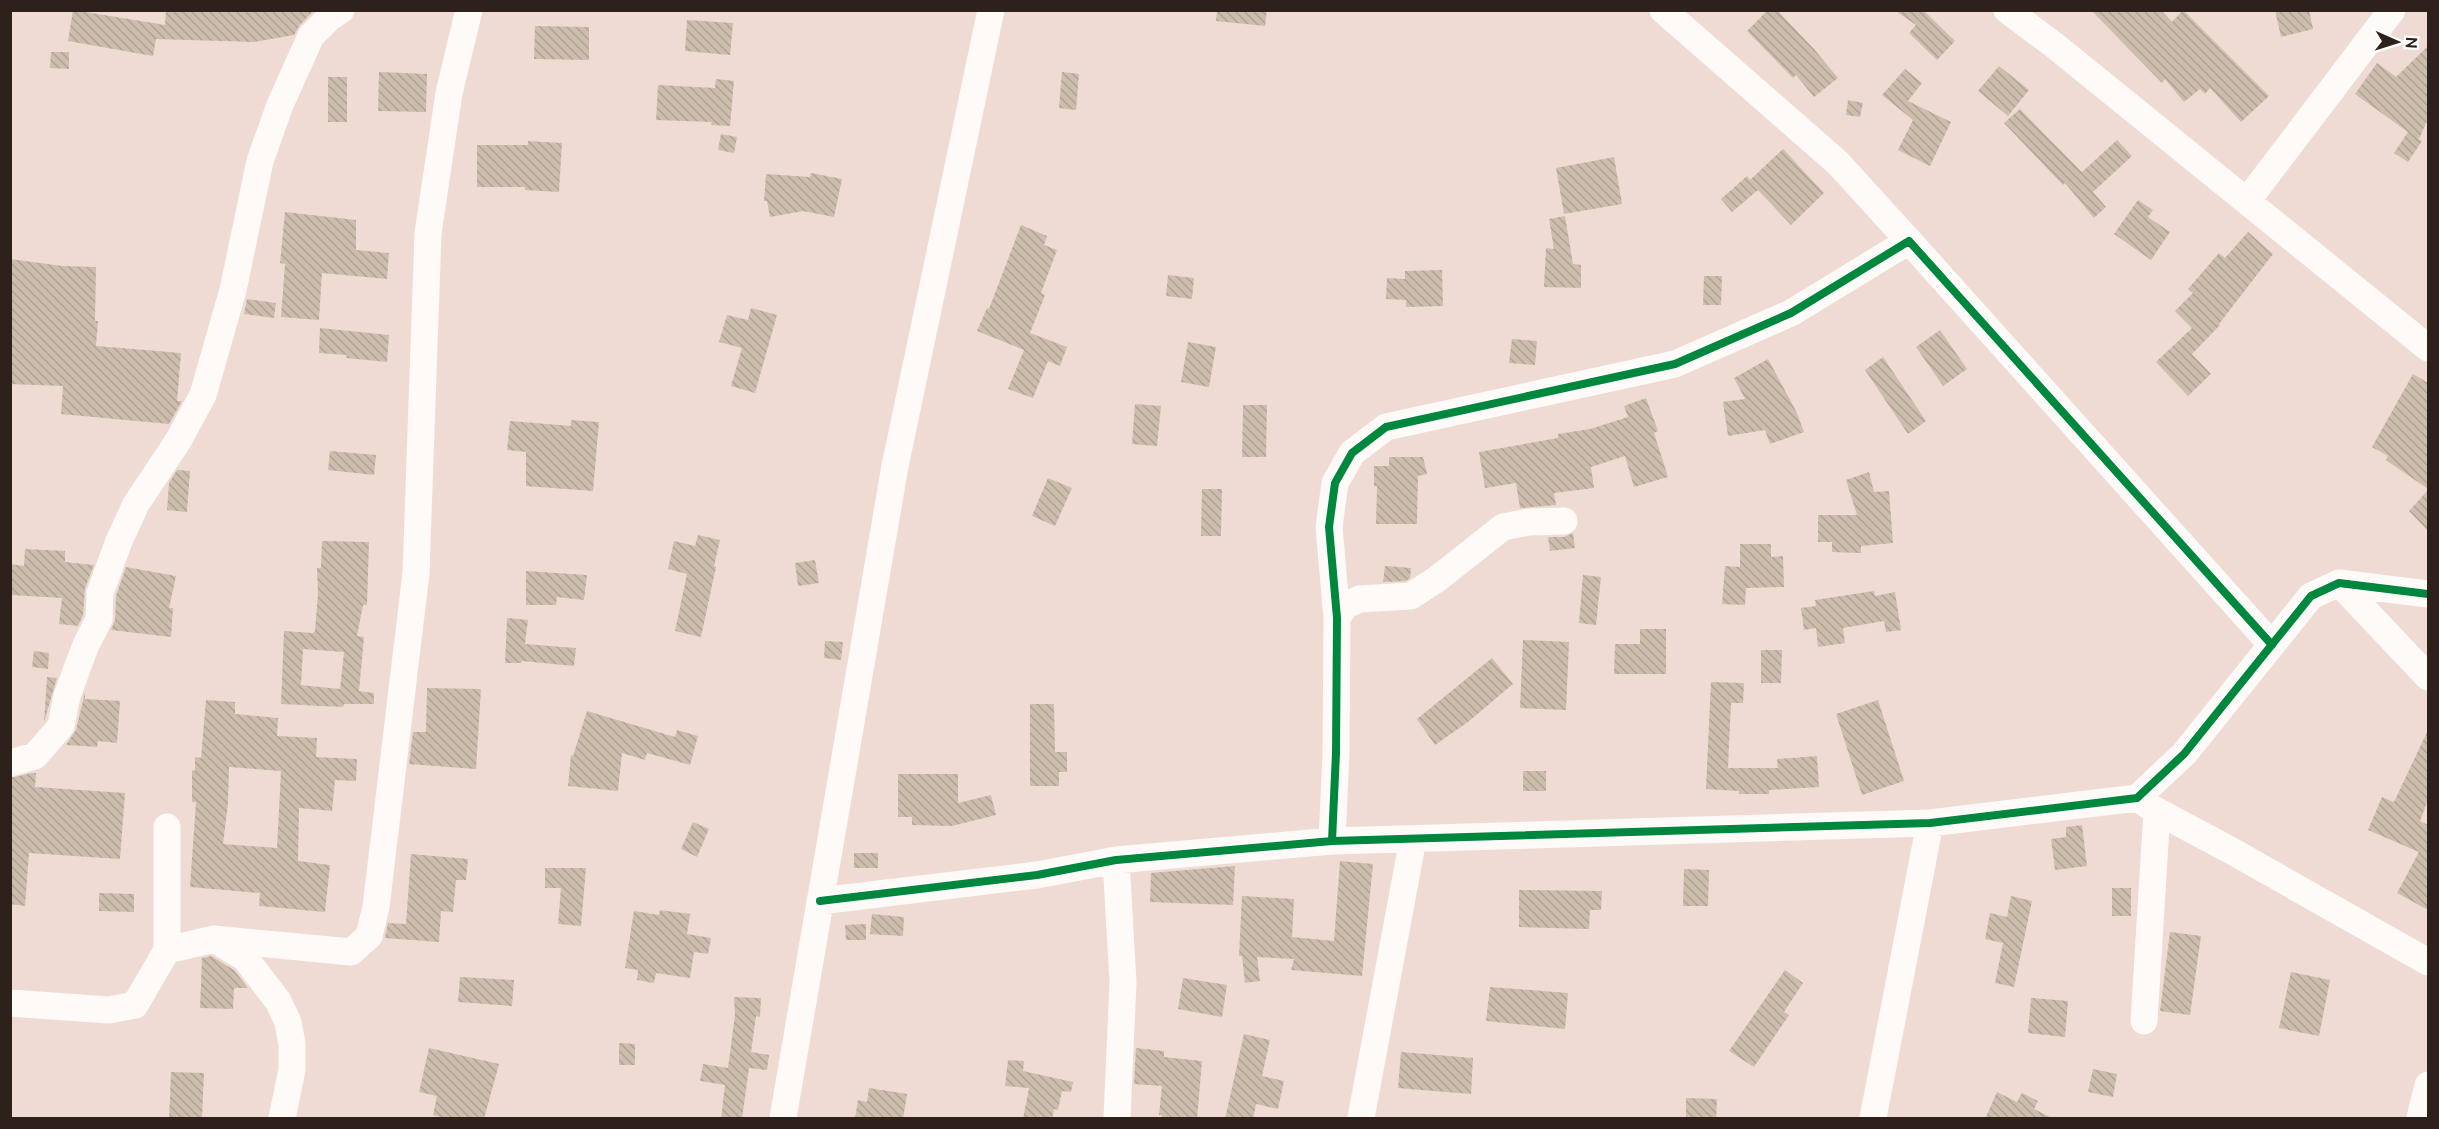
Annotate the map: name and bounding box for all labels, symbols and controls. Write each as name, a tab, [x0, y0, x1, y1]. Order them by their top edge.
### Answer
north arrow	[2367, 12, 2427, 72]
text: N	[2403, 36, 2421, 49]

